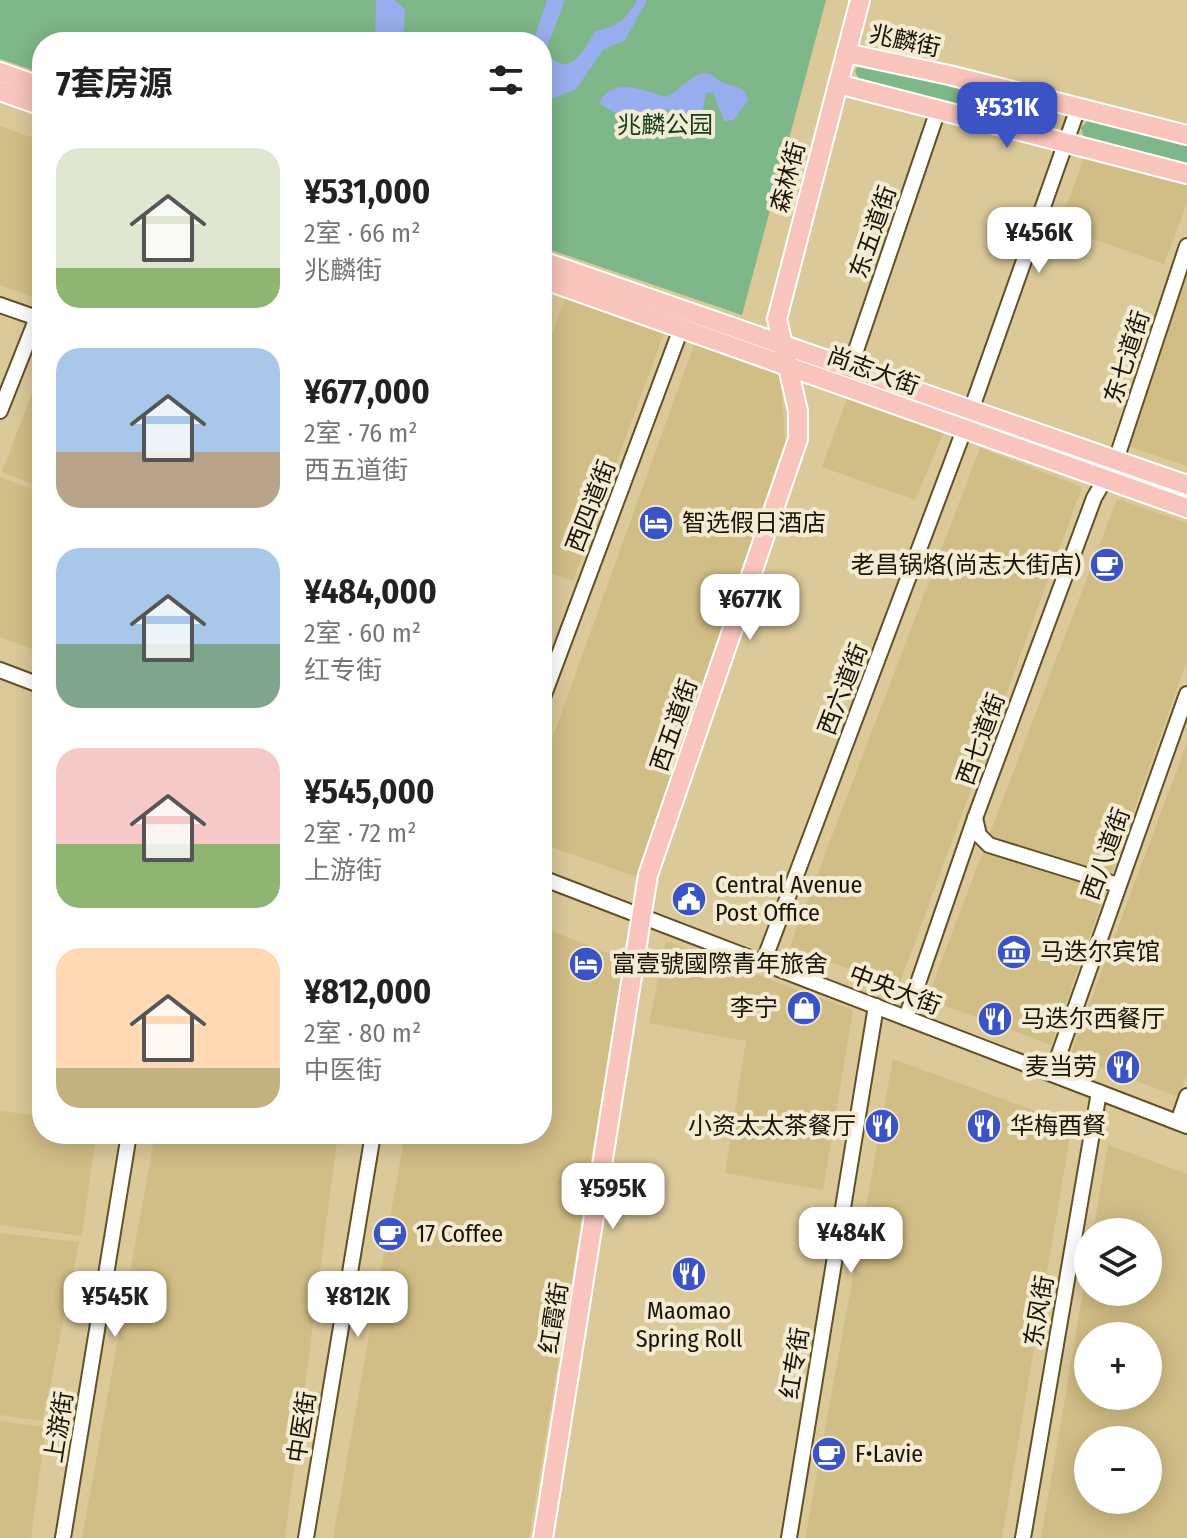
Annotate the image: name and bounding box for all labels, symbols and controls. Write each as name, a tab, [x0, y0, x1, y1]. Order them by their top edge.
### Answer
street label: 兆麟街	[867, 20, 943, 62]
icon: filters	[484, 58, 528, 102]
text: 7套房源	[56, 63, 172, 104]
pin: ¥531K	[951, 82, 1063, 150]
text: ¥531K	[975, 92, 1039, 123]
park label: 兆麟公园	[617, 111, 713, 139]
street label: 森林街	[765, 139, 811, 215]
text: ¥531,000	[304, 171, 430, 212]
icon: home	[120, 180, 216, 276]
street label: 东五道街	[844, 182, 902, 282]
pin: ¥456K	[983, 207, 1095, 275]
text: ¥456K	[1005, 217, 1073, 248]
text: 2室 · 66 m²	[304, 218, 420, 249]
text: 兆麟街	[304, 255, 382, 286]
street label: 东七道街	[1099, 307, 1155, 407]
street label: 尚志大街	[823, 341, 923, 401]
text: ¥677,000	[304, 371, 430, 412]
icon: home	[120, 380, 216, 476]
text: 2室 · 76 m²	[304, 418, 417, 449]
text: 西五道街	[304, 455, 408, 486]
street label: 西四道街	[561, 456, 621, 556]
hotel icon: 智选假日酒店	[637, 504, 675, 542]
place label: 智选假日酒店	[682, 509, 826, 537]
cafe icon: 老昌锅烙(尚志大街店)	[1088, 546, 1126, 584]
place label: 老昌锅烙(尚志大街店)	[851, 551, 1081, 579]
text: ¥484,000	[304, 571, 437, 612]
pin: ¥677K	[694, 574, 806, 642]
icon: home	[120, 580, 216, 676]
text: ¥677K	[718, 584, 782, 615]
text: 2室 · 60 m²	[304, 618, 421, 649]
street label: 西六道街	[813, 639, 873, 739]
text: 红专街	[304, 655, 382, 686]
street label: 西五道街	[645, 675, 703, 775]
street label: 西七道街	[951, 689, 1011, 789]
text: ¥545,000	[304, 771, 435, 812]
icon: home	[120, 780, 216, 876]
street label: 西八道街	[1076, 804, 1136, 904]
text: 2室 · 72 m²	[304, 818, 416, 849]
text: 上游街	[304, 855, 382, 886]
place label: Central Avenue Post Office	[715, 871, 862, 927]
public building icon: Central Avenue Post Office	[670, 880, 708, 918]
museum icon: 马迭尔宾馆	[995, 933, 1033, 971]
place label: 马迭尔宾馆	[1040, 938, 1160, 966]
hotel icon: 富壹號國際青年旅舍	[567, 945, 605, 983]
place label: 富壹號國際青年旅舍	[612, 950, 828, 978]
street label: 中央大街	[845, 960, 945, 1020]
text: ¥812,000	[304, 971, 431, 1012]
icon: home	[120, 980, 216, 1076]
shop icon: 李宁	[785, 989, 823, 1027]
place label: 李宁	[730, 994, 778, 1022]
restaurant icon: 马迭尔西餐厅	[976, 1000, 1014, 1038]
place label: 马迭尔西餐厅	[1021, 1005, 1165, 1033]
text: 2室 · 80 m²	[304, 1018, 421, 1049]
restaurant icon: 麦当劳	[1104, 1048, 1142, 1086]
place label: 麦当劳	[1025, 1053, 1097, 1081]
text: 中医街	[304, 1055, 382, 1086]
restaurant icon: 小资太太茶餐厅	[863, 1107, 901, 1145]
restaurant icon: 华梅酉䝳	[965, 1107, 1003, 1145]
place label: 小资太太茶餐厅	[688, 1112, 856, 1140]
place label: 华梅酉䝳	[1010, 1112, 1106, 1140]
pin: ¥595K	[557, 1163, 669, 1231]
text: ¥595K	[580, 1173, 646, 1204]
pin: ¥484K	[795, 1207, 907, 1275]
cafe icon: 17 Coffee	[371, 1215, 409, 1253]
text: ¥484K	[817, 1217, 885, 1248]
map controls	[1074, 1218, 1162, 1514]
button: layers	[1074, 1218, 1162, 1306]
place label: 17 Coffee	[416, 1220, 503, 1248]
restaurant icon: Maomao Spring Roll	[670, 1255, 708, 1293]
pin: ¥545K	[59, 1271, 171, 1339]
pin: ¥812K	[302, 1271, 414, 1339]
street label: 东风街	[1019, 1273, 1059, 1349]
street label: 红霞街	[535, 1280, 573, 1356]
text: ¥545K	[82, 1281, 148, 1312]
text: ¥812K	[326, 1281, 390, 1312]
place label: Maomao Spring Roll	[636, 1297, 742, 1353]
button: +	[1074, 1322, 1162, 1410]
street label: 红专街	[776, 1325, 814, 1401]
street label: 上游街	[40, 1389, 78, 1465]
street label: 中医街	[283, 1389, 321, 1465]
button: −	[1074, 1426, 1162, 1514]
cafe icon: F•Lavie	[810, 1435, 848, 1473]
place label: F•Lavie	[855, 1440, 923, 1468]

